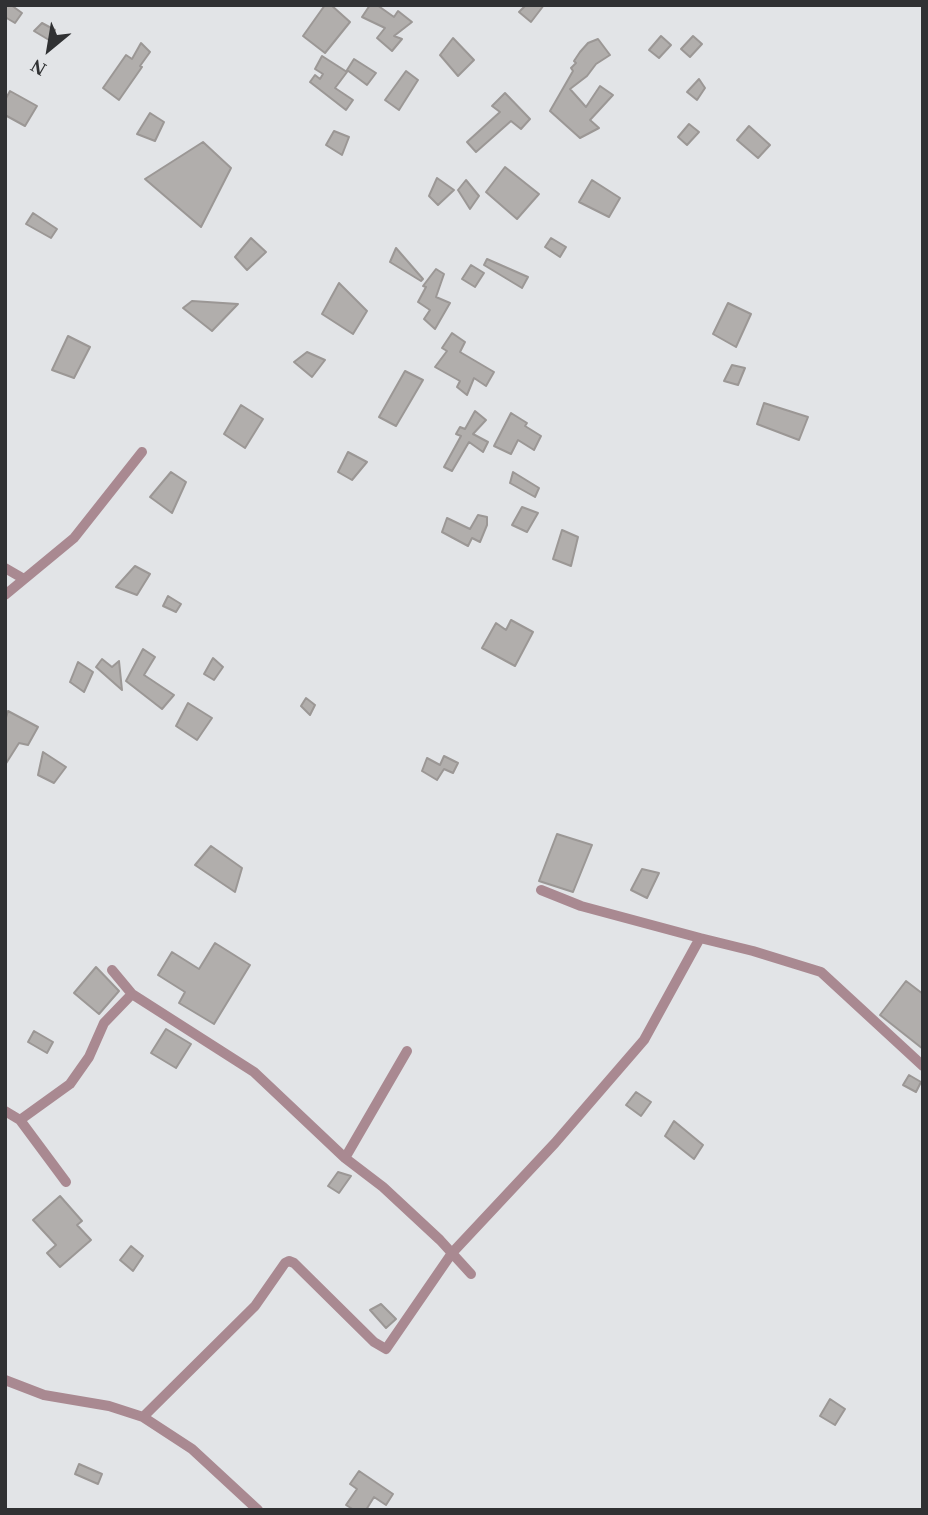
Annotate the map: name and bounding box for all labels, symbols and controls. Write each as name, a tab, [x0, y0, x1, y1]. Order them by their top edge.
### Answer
north arrow	[14, 14, 84, 84]
text: N	[27, 55, 49, 80]

